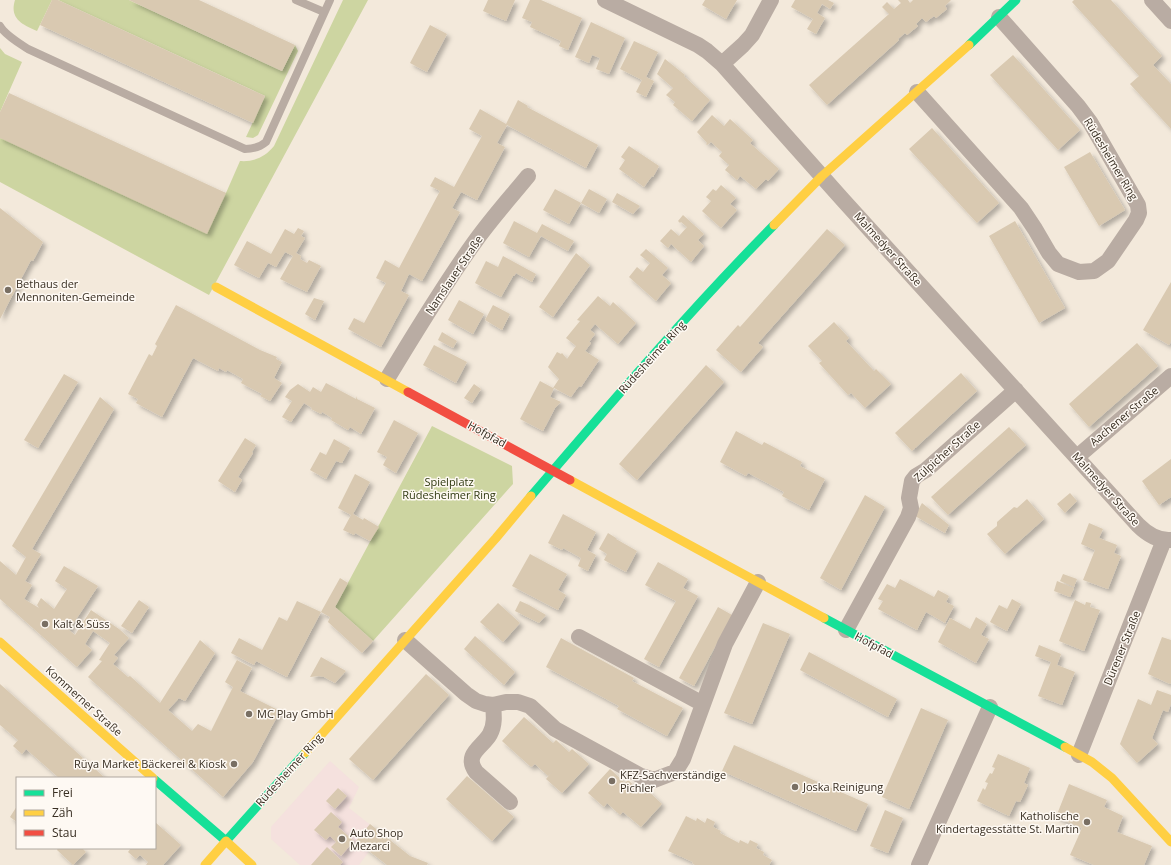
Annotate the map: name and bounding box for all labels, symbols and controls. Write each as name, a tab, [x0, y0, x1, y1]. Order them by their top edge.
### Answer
street label: Rüdesheimer Ring	[1081, 115, 1142, 203]
street label: Malmedyer Straße	[851, 209, 926, 289]
street label: Namslauer Straße	[421, 232, 486, 317]
place label: Bethaus der Mennoniten-Gemeinde	[16, 276, 135, 304]
marker: Bethaus der Mennoniten-Gemeinde	[3, 285, 13, 295]
street label: Rüdesheimer Ring	[615, 317, 688, 396]
street label: Aachener Straße	[1086, 383, 1161, 449]
street label: Hofpfad	[465, 417, 509, 450]
street label: Zülpicher Straße	[910, 417, 983, 484]
street label: Malmedyer Straße	[1069, 449, 1144, 529]
park label: Spielplatz Rüdesheimer Ring	[402, 474, 496, 502]
street label: Dürener Straße	[1100, 608, 1143, 687]
place label: Kalt & Süss	[53, 616, 110, 631]
marker: Kalt & Süss	[40, 619, 50, 629]
street label: Hofpfad	[852, 628, 896, 661]
street label: Kommerner Straße	[43, 662, 126, 739]
place label: MC Play GmbH	[257, 706, 334, 721]
marker: MC Play GmbH	[244, 709, 254, 719]
street label: Rüdesheimer Ring	[252, 730, 325, 809]
place label: Rüya Market Bäckerei & Kiosk	[74, 756, 226, 771]
marker: Rüya Market Bäckerei & Kiosk	[229, 759, 239, 769]
place label: KFZ-Sachverständige Pichler	[620, 767, 726, 795]
marker: KFZ-Sachverständige Pichler	[607, 776, 617, 786]
legend	[16, 777, 156, 849]
place label: Joska Reinigung	[802, 779, 883, 794]
marker: Joska Reinigung	[790, 782, 800, 792]
text: Frei	[52, 784, 73, 801]
text: Zäh	[52, 804, 73, 821]
place label: Katholische Kindertagesstätte St. Martin	[936, 808, 1079, 836]
marker: Katholische Kindertagesstätte St. Martin	[1082, 817, 1092, 827]
text: Stau	[52, 824, 77, 841]
place label: Auto Shop Mezarci	[350, 825, 403, 853]
marker: Auto Shop Mezarci	[337, 834, 347, 844]

